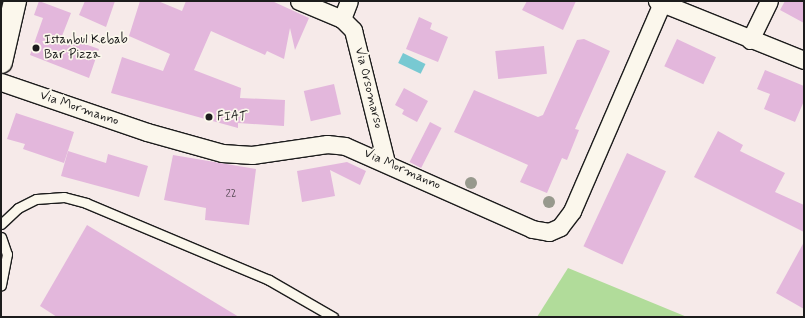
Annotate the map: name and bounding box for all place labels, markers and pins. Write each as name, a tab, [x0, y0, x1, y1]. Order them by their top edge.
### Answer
place label: Istanbul Kebab Bar Pizza	[44, 33, 128, 64]
marker: Istanbul Kebab Bar Pizza	[31, 43, 41, 53]
place label: FIAT	[217, 109, 247, 125]
marker: FIAT	[204, 112, 214, 122]

